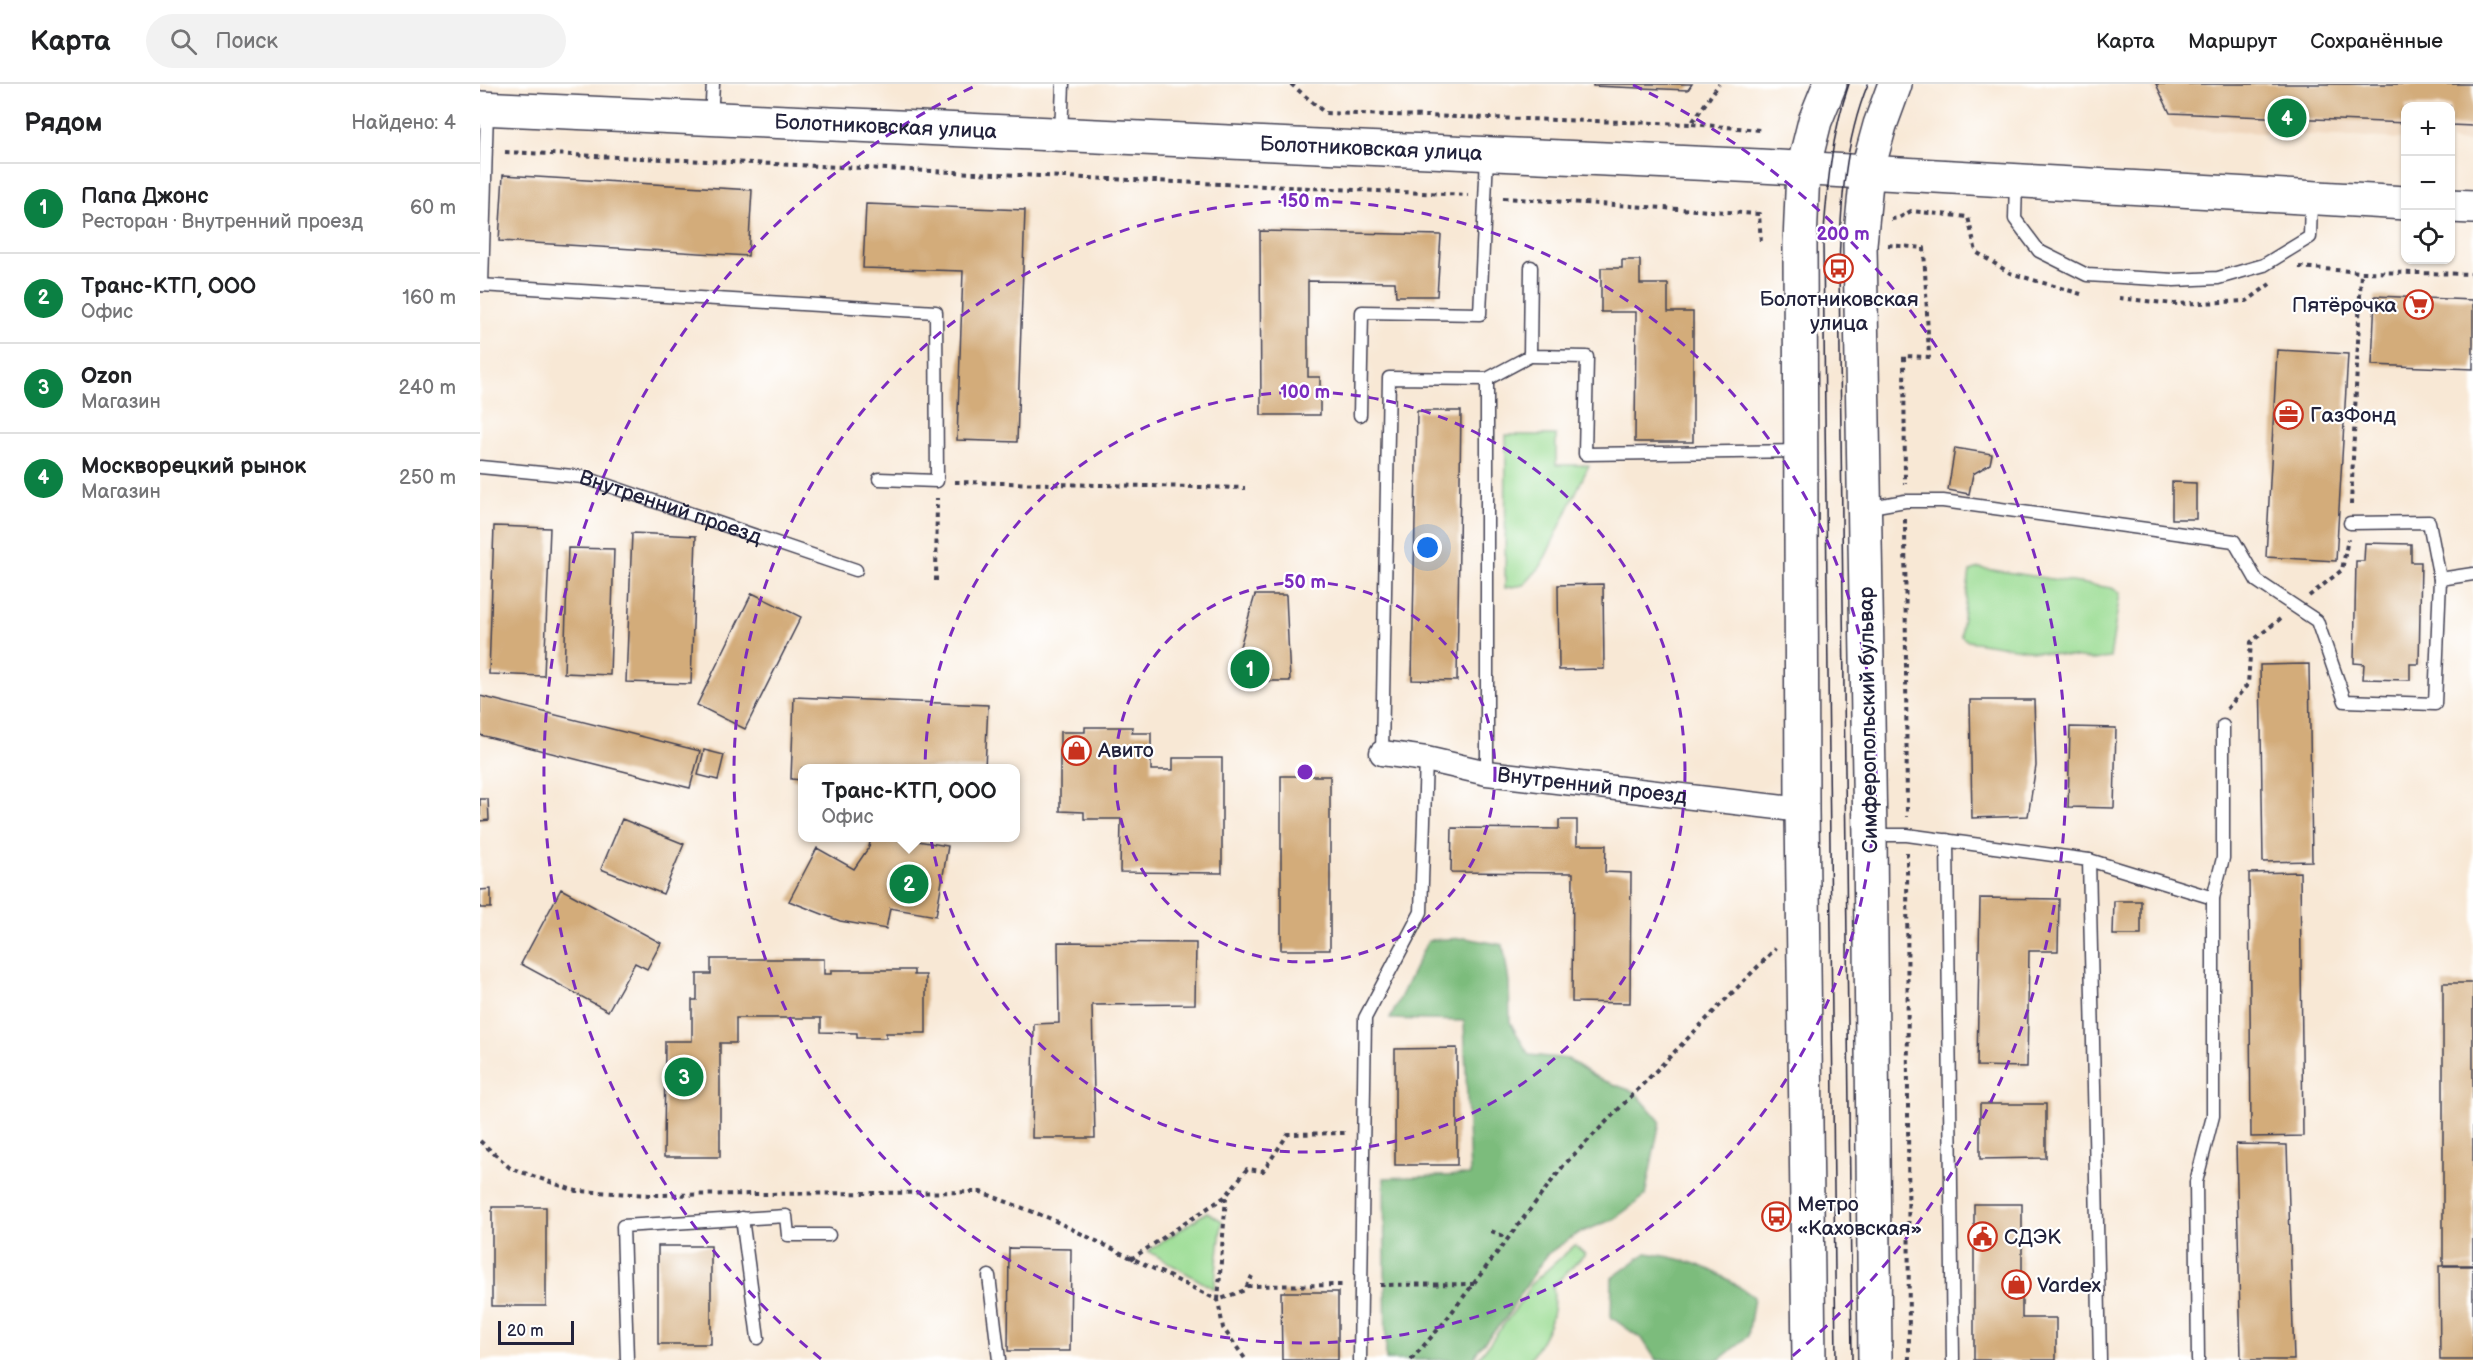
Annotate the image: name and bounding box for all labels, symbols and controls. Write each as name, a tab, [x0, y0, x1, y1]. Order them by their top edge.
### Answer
search box	[146, 14, 566, 68]
text: Карта	[30, 25, 110, 58]
icon: search	[167, 25, 200, 58]
text: Поиск	[215, 28, 278, 55]
text: Карта	[2096, 29, 2155, 54]
text: Маршрут	[2188, 29, 2277, 54]
text: Сохранённые	[2310, 29, 2443, 54]
pin: 4	[2268, 96, 2306, 141]
map controls	[2401, 102, 2455, 264]
button: +	[2401, 102, 2455, 156]
text: Рядом	[24, 108, 102, 139]
street label: Болотниковская улица	[774, 109, 998, 144]
text: Найдено: 4	[351, 111, 456, 135]
street label: Болотниковская улица	[1259, 131, 1484, 166]
button: −	[2401, 156, 2455, 210]
text: Папа Джонс	[81, 183, 209, 210]
text: 150 m	[1280, 191, 1330, 212]
text: 1	[39, 196, 48, 220]
text: 60 m	[410, 196, 456, 220]
text: Ресторан · Внутренний проезд	[81, 210, 363, 234]
button: locate	[2401, 210, 2455, 264]
text: 200 m	[1816, 224, 1870, 245]
bus stop icon: Болотниковская улица	[1823, 252, 1855, 284]
text: Транс-КТП, ООО	[81, 273, 256, 300]
text: 2	[38, 286, 49, 310]
text: 160 m	[402, 286, 456, 310]
place label: Болотниковская улица	[1759, 287, 1919, 336]
supermarket icon: Пятёрочка	[2402, 289, 2434, 321]
place label: Пятёрочка	[2292, 293, 2398, 318]
text: Офис	[81, 300, 133, 324]
text: Ozon	[81, 363, 132, 390]
text: 3	[38, 376, 49, 400]
text: 240 m	[399, 376, 456, 400]
text: 100 m	[1280, 382, 1330, 403]
text: Магазин	[81, 390, 161, 414]
office icon: ГазФонд	[2273, 399, 2305, 431]
place label: ГазФонд	[2310, 403, 2396, 428]
text: Москворецкий рынок	[81, 453, 306, 480]
street label: Внутренний проезд	[576, 465, 765, 550]
text: 4	[38, 466, 49, 490]
text: 250 m	[399, 466, 456, 490]
text: Магазин	[81, 480, 161, 504]
your location	[1413, 533, 1442, 562]
text: 50 m	[1284, 572, 1326, 593]
street label: Симферопольский бульвар	[1854, 586, 1883, 854]
pin: 1	[1230, 646, 1270, 692]
shop icon: Авито	[1061, 734, 1093, 766]
place label: Авито	[1097, 738, 1154, 763]
centre of rings	[1295, 762, 1315, 782]
street label: Внутренний проезд	[1496, 762, 1689, 809]
popup	[798, 764, 1020, 842]
text: Транс-КТП, ООО	[821, 778, 997, 805]
text: Офис	[821, 805, 874, 829]
pin: 2	[890, 862, 928, 906]
pin: 3	[664, 1054, 704, 1100]
place label: Метро «Каховская»	[1797, 1192, 1922, 1241]
bus stop icon: Метро «Каховская»	[1760, 1200, 1792, 1232]
public building icon: СДЭК	[1967, 1221, 1999, 1253]
place label: СДЭК	[2004, 1225, 2061, 1250]
shop icon: Vardex	[2000, 1269, 2032, 1301]
place label: Vardex	[2037, 1273, 2102, 1298]
scale bar	[498, 1318, 574, 1346]
text: 20 m	[507, 1322, 543, 1341]

